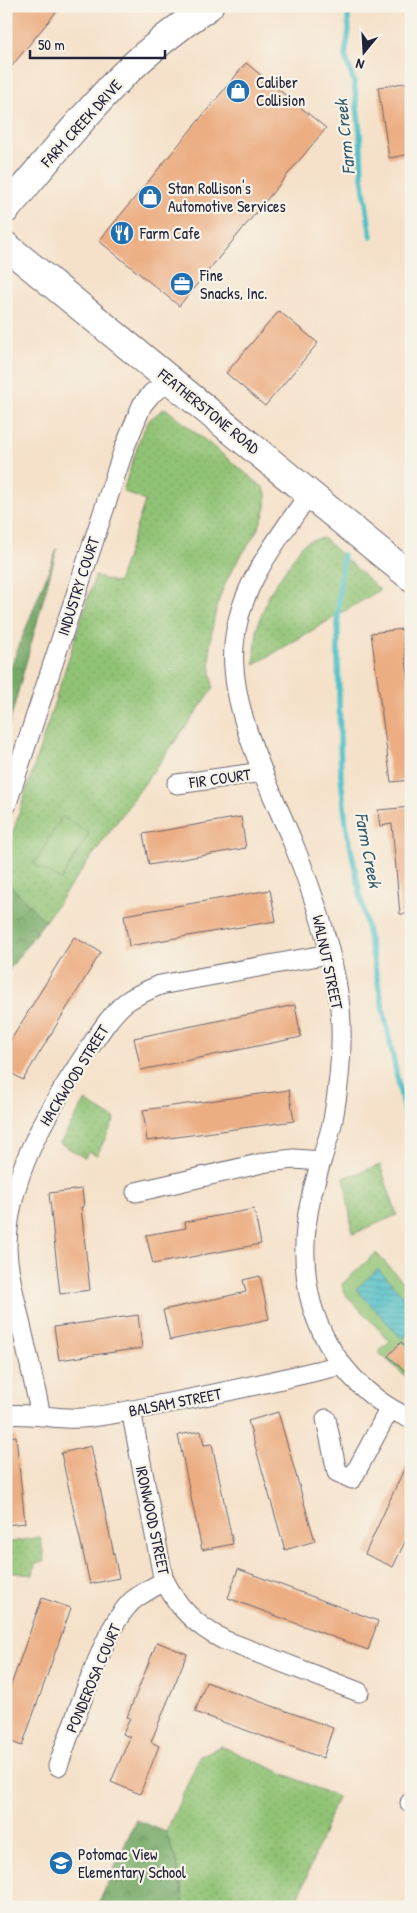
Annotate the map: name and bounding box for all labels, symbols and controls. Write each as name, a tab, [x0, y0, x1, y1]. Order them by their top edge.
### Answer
scale bar	[30, 28, 165, 60]
north arrow	[340, 28, 390, 78]
text: 50 m	[38, 34, 65, 55]
text: N	[353, 54, 366, 75]
place label: Caliber Collision	[256, 71, 305, 111]
street label: FARM CREEK DRIVE	[35, 74, 126, 172]
shop icon: Caliber Collision	[225, 78, 251, 104]
water label: Farm Creek	[328, 97, 361, 176]
place label: Stan Rollison's Automotive Services	[168, 177, 286, 217]
shop icon: Stan Rollison's Automotive Services	[137, 184, 163, 210]
restaurant icon: Farm Cafe	[109, 220, 135, 246]
place label: Farm Cafe	[139, 222, 201, 244]
place label: Fine Snacks, Inc.	[199, 264, 267, 304]
office icon: Fine Snacks, Inc.	[169, 271, 195, 297]
street label: FEATHERSTONE ROAD	[153, 363, 265, 459]
street label: INDUSTRY COURT	[52, 533, 104, 638]
street label: FIR COURT	[187, 763, 253, 793]
water label: Farm Creek	[349, 810, 388, 891]
street label: WALNUT STREET	[307, 913, 349, 1012]
street label: HACKWOOD STREET	[34, 1020, 114, 1130]
street label: BALSAM STREET	[127, 1382, 224, 1422]
street label: IRONWOOD STREET	[131, 1463, 175, 1577]
street label: PONDEROSA COURT	[60, 1620, 126, 1736]
place label: Potomac View Elementary School	[78, 1843, 187, 1883]
school or university icon: Potomac View Elementary School	[48, 1850, 74, 1876]

